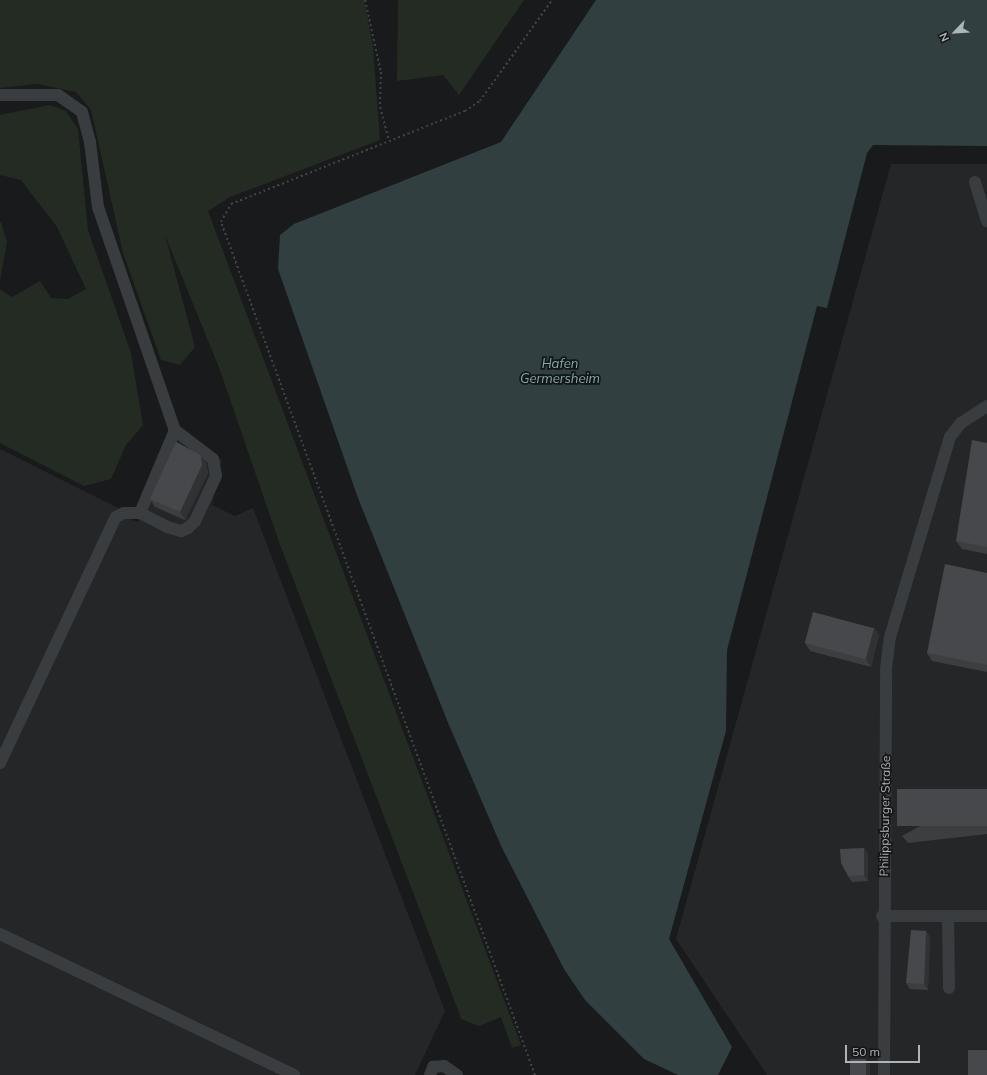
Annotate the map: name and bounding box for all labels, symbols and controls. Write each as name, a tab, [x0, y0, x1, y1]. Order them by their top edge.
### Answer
north arrow	[935, 12, 975, 52]
text: N	[936, 30, 952, 44]
water label: Hafen Germersheim	[520, 356, 600, 387]
street label: Philippsburger Straße	[877, 756, 893, 876]
scale bar	[847, 1037, 922, 1063]
text: 50 m	[852, 1044, 880, 1059]

